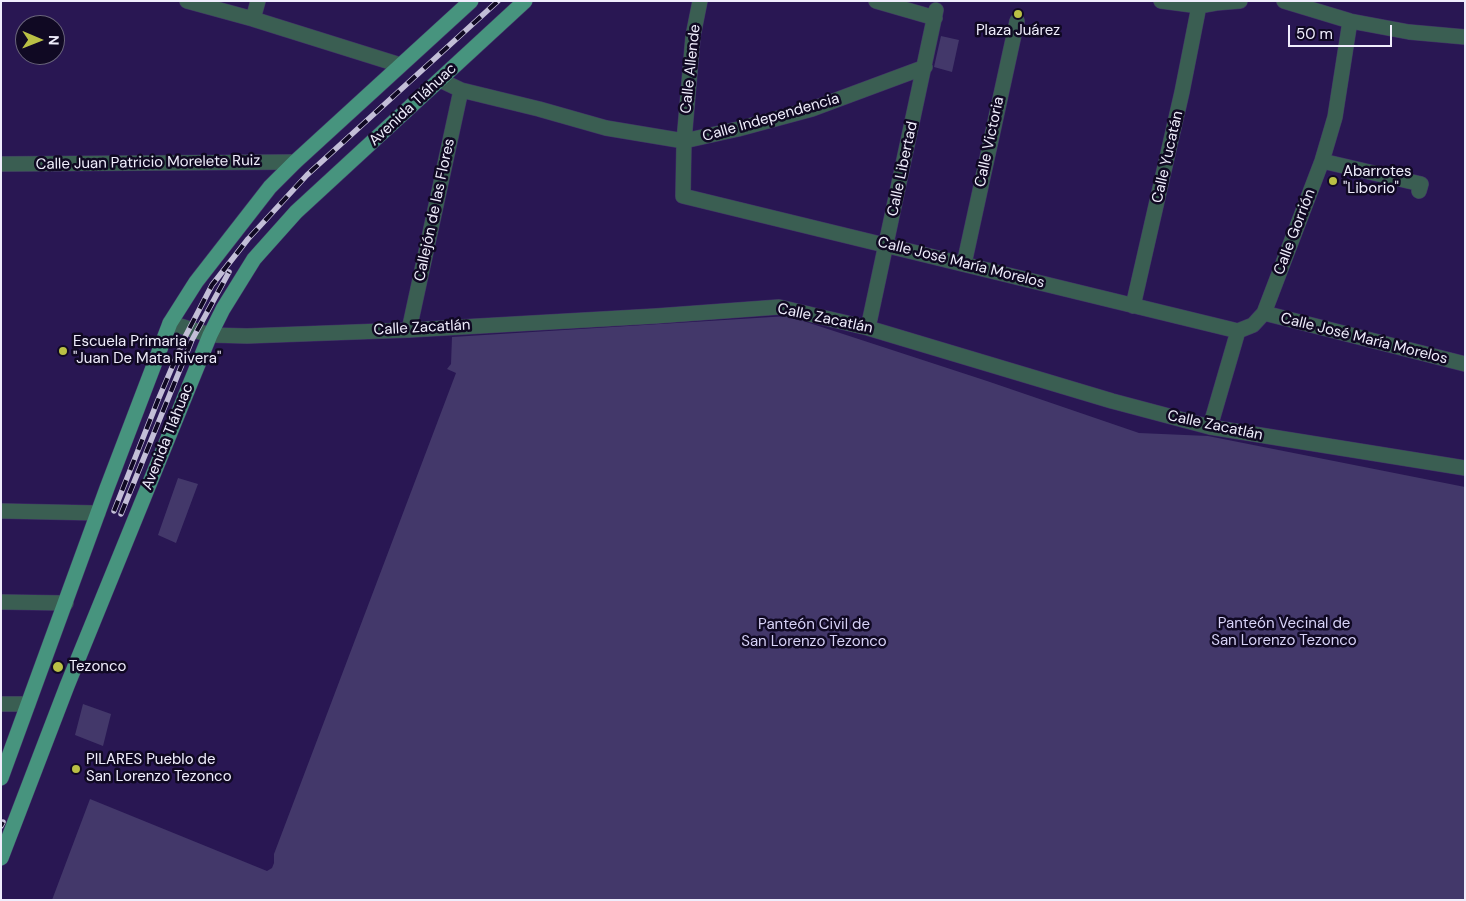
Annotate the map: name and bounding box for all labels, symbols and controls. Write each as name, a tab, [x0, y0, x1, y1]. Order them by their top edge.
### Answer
marker: Plaza Juárez	[1012, 8, 1024, 20]
north arrow	[15, 15, 65, 65]
scale bar	[1291, 15, 1395, 47]
place label: Plaza Juárez	[976, 22, 1060, 40]
street label: Calle Allende	[677, 23, 705, 115]
text: 50 m	[1296, 24, 1333, 44]
text: N	[45, 35, 63, 46]
street label: Avenida Tláhuac	[366, 60, 460, 150]
street label: Calle Independencia	[700, 90, 842, 146]
street label: Calle Victoria	[972, 95, 1008, 189]
street label: Calle Yucatán	[1149, 109, 1187, 205]
street label: Calle Libertad	[884, 120, 922, 218]
street label: Callejón de las Flores	[411, 137, 459, 283]
street label: Calle Juan Patricio Morelete Ruiz	[36, 152, 260, 174]
place label: Abarrotes "Liborio"	[1343, 163, 1412, 198]
marker: Abarrotes "Liborio"	[1327, 175, 1339, 187]
street label: Calle Gorrión	[1270, 186, 1320, 278]
street label: Calle José María Morelos	[876, 234, 1046, 292]
street label: Calle Zacatlán	[776, 300, 874, 338]
street label: Calle José María Morelos	[1279, 310, 1449, 368]
street label: Calle Zacatlán	[373, 316, 471, 340]
place label: Escuela Primaria "Juan De Mata Rivera"	[73, 333, 221, 368]
marker: Escuela Primaria "Juan De Mata Rivera"	[57, 345, 69, 357]
street label: Avenida Tláhuac	[139, 381, 197, 493]
street label: Calle Zacatlán	[1166, 407, 1264, 445]
park label: Panteón Vecinal de San Lorenzo Tezonco	[1211, 615, 1357, 650]
park label: Panteón Civil de San Lorenzo Tezonco	[741, 616, 887, 651]
place label: Tezonco	[69, 658, 126, 676]
marker: Tezonco	[51, 660, 65, 674]
place label: PILARES Pueblo de San Lorenzo Tezonco	[86, 751, 232, 786]
marker: PILARES Pueblo de San Lorenzo Tezonco	[70, 763, 82, 775]

